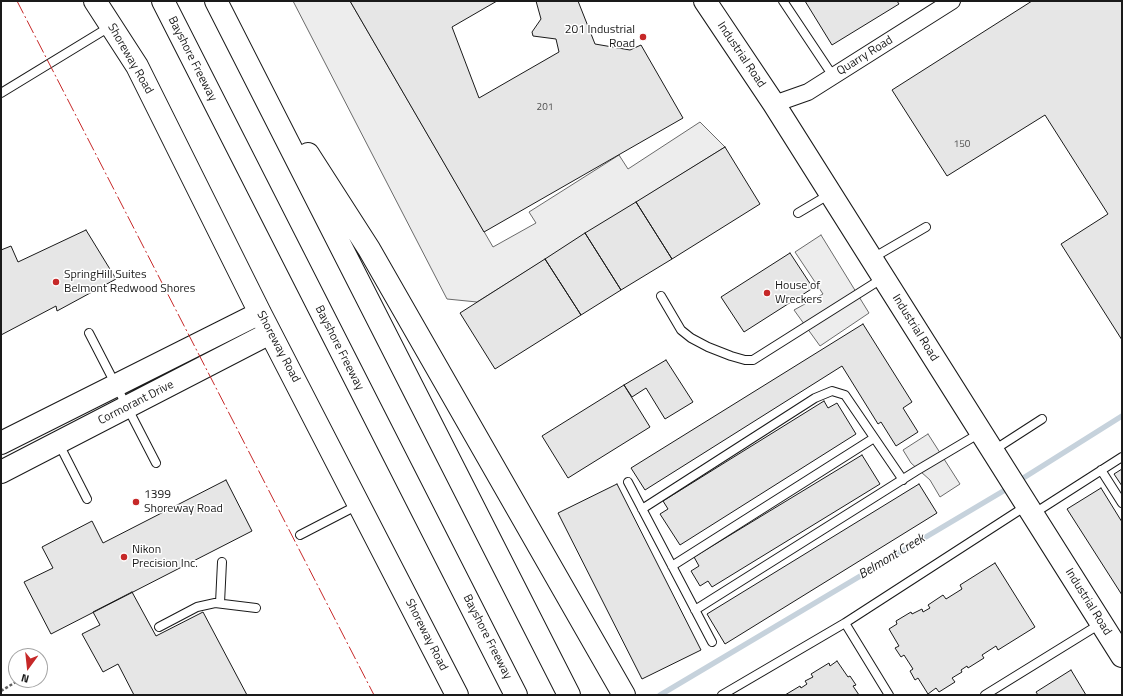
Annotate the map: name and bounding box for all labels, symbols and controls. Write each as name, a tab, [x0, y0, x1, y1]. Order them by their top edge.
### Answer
street label: Bayshore Freeway	[164, 14, 220, 104]
street label: Industrial Road	[714, 19, 768, 91]
street label: Shoreway Road	[104, 21, 156, 97]
place label: 201 Industrial Road	[565, 23, 635, 51]
marker: 201 Industrial Road	[638, 32, 648, 42]
street label: Quarry Road	[834, 33, 896, 79]
house number: 201	[537, 102, 553, 114]
house number: 150	[954, 139, 970, 151]
place label: SpringHill Suites Belmont Redwood Shores	[64, 268, 195, 296]
marker: SpringHill Suites Belmont Redwood Shores	[51, 277, 61, 287]
place label: House of Wreckers	[775, 279, 822, 307]
marker: House of Wreckers	[762, 288, 772, 298]
street label: Industrial Road	[889, 292, 941, 364]
street label: Bayshore Freeway	[311, 303, 367, 393]
street label: Shoreway Road	[253, 309, 303, 385]
street label: Cormorant Drive	[96, 378, 176, 428]
place label: 1399 Shoreway Road	[144, 488, 223, 516]
marker: 1399 Shoreway Road	[131, 497, 141, 507]
water label: Belmont Creek	[856, 531, 928, 583]
place label: Nikon Precision Inc.	[132, 543, 198, 571]
marker: Nikon Precision Inc.	[119, 552, 129, 562]
street label: Industrial Road	[1062, 566, 1114, 638]
street label: Bayshore Freeway	[459, 592, 515, 682]
street label: Shoreway Road	[402, 597, 450, 673]
north arrow	[8, 648, 48, 688]
text: N	[19, 670, 31, 687]

